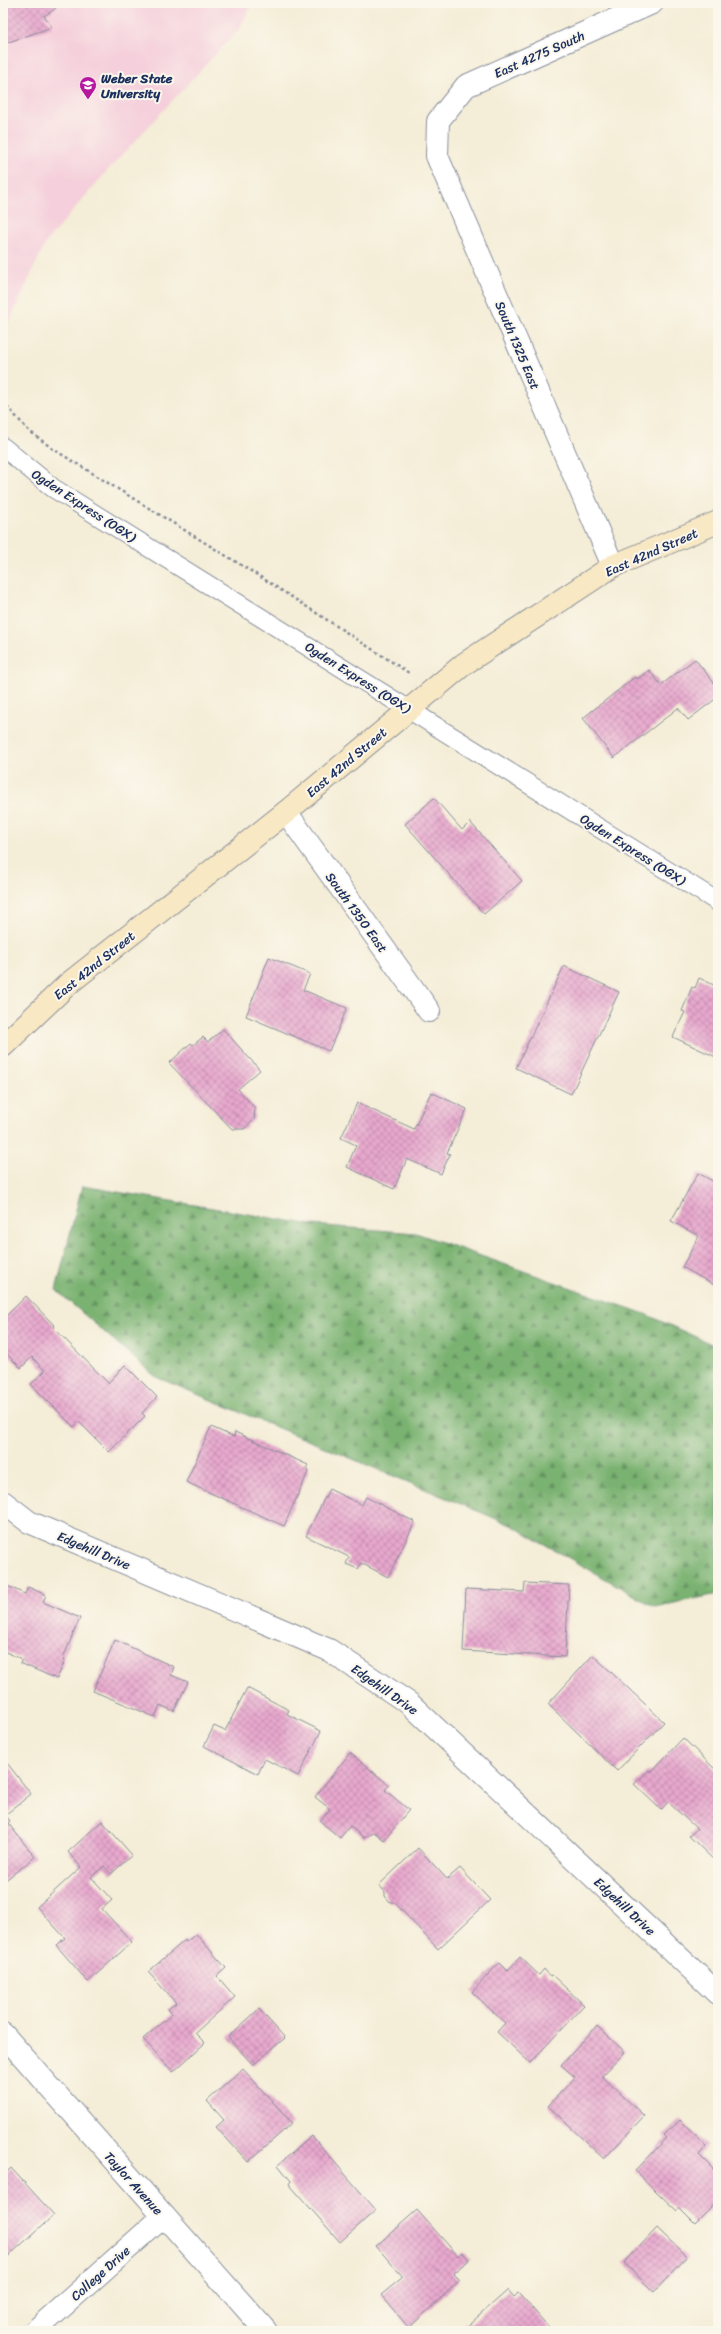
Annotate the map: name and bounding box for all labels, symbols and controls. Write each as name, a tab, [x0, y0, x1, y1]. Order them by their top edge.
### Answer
street label: East 4275 South	[490, 24, 589, 85]
place label: Weber State University	[101, 67, 173, 105]
school or university icon: Weber State University	[78, 75, 98, 100]
street label: South 1325 East	[488, 297, 547, 393]
street label: Ogden Express (OGX)	[27, 463, 142, 549]
street label: East 42nd Street	[601, 522, 702, 583]
street label: Ogden Express (OGX)	[300, 636, 416, 720]
street label: East 42nd Street	[301, 721, 392, 803]
street label: Ogden Express (OGX)	[575, 808, 691, 892]
street label: South 1350 East	[319, 867, 394, 958]
street label: East 42nd Street	[48, 925, 141, 1006]
street label: Edgehill Drive	[53, 1525, 134, 1576]
street label: Edgehill Drive	[346, 1658, 423, 1721]
street label: Edgehill Drive	[588, 1871, 661, 1942]
street label: Taylor Avenue	[98, 2146, 169, 2221]
street label: College Drive	[65, 2240, 136, 2307]

